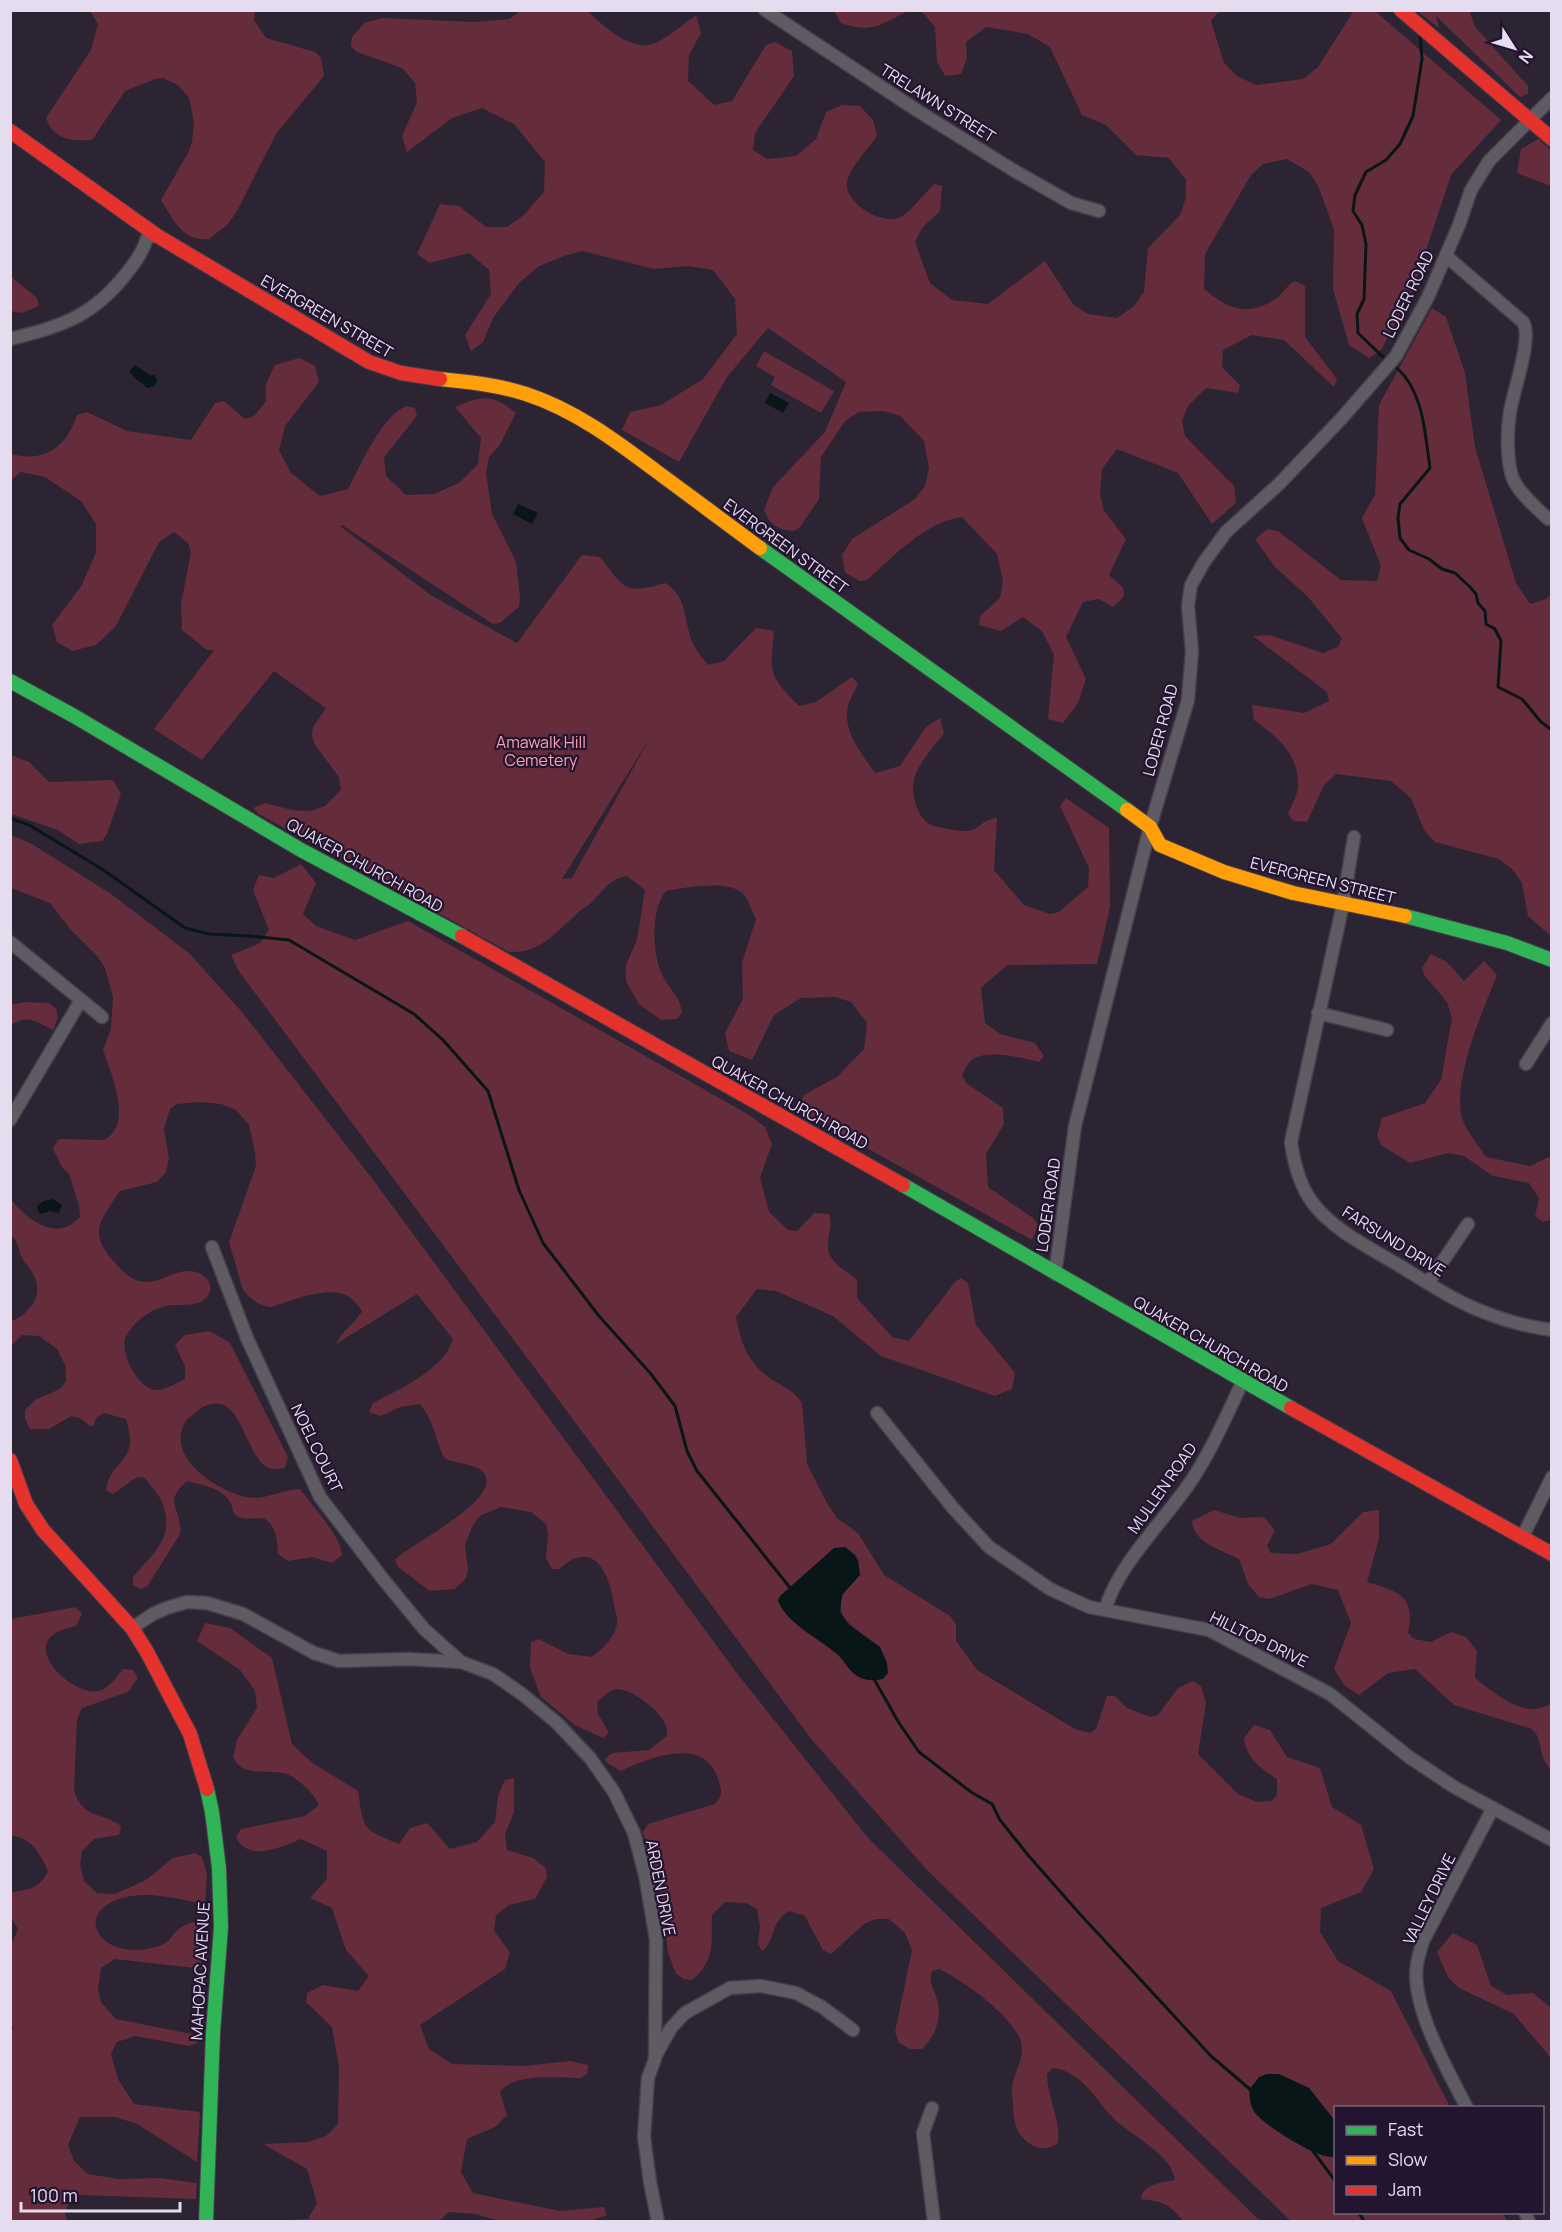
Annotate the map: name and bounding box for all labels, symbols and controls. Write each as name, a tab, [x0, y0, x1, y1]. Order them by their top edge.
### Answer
north arrow	[1484, 18, 1544, 78]
text: N	[1514, 46, 1538, 68]
street label: TRELAWN STREET	[876, 59, 1000, 148]
street label: LODER ROAD	[1377, 246, 1439, 341]
street label: EVERGREEN STREET	[257, 269, 397, 363]
street label: EVERGREEN STREET	[719, 493, 853, 599]
street label: LODER ROAD	[1137, 681, 1183, 779]
park label: Amawalk Hill Cemetery	[496, 731, 586, 771]
street label: QUAKER CHURCH ROAD	[283, 813, 447, 917]
street label: EVERGREEN STREET	[1248, 851, 1398, 909]
street label: QUAKER CHURCH ROAD	[708, 1050, 872, 1154]
street label: LODER ROAD	[1031, 1156, 1066, 1253]
street label: FARSUND DRIVE	[1338, 1201, 1450, 1281]
street label: QUAKER CHURCH ROAD	[1129, 1291, 1293, 1398]
street label: NOEL COURT	[286, 1400, 348, 1496]
street label: MULLEN ROAD	[1122, 1438, 1202, 1538]
street label: HILLTOP DRIVE	[1206, 1606, 1312, 1672]
street label: ARDEN DRIVE	[641, 1838, 681, 1938]
street label: VALLEY DRIVE	[1397, 1850, 1461, 1948]
street label: MAHOPAC AVENUE	[185, 1901, 215, 2041]
legend	[1334, 2106, 1544, 2214]
text: Fast	[1388, 2117, 1423, 2141]
text: Slow	[1388, 2147, 1428, 2171]
scale bar	[21, 2175, 180, 2213]
text: Jam	[1388, 2177, 1422, 2201]
text: 100 m	[30, 2183, 78, 2207]

